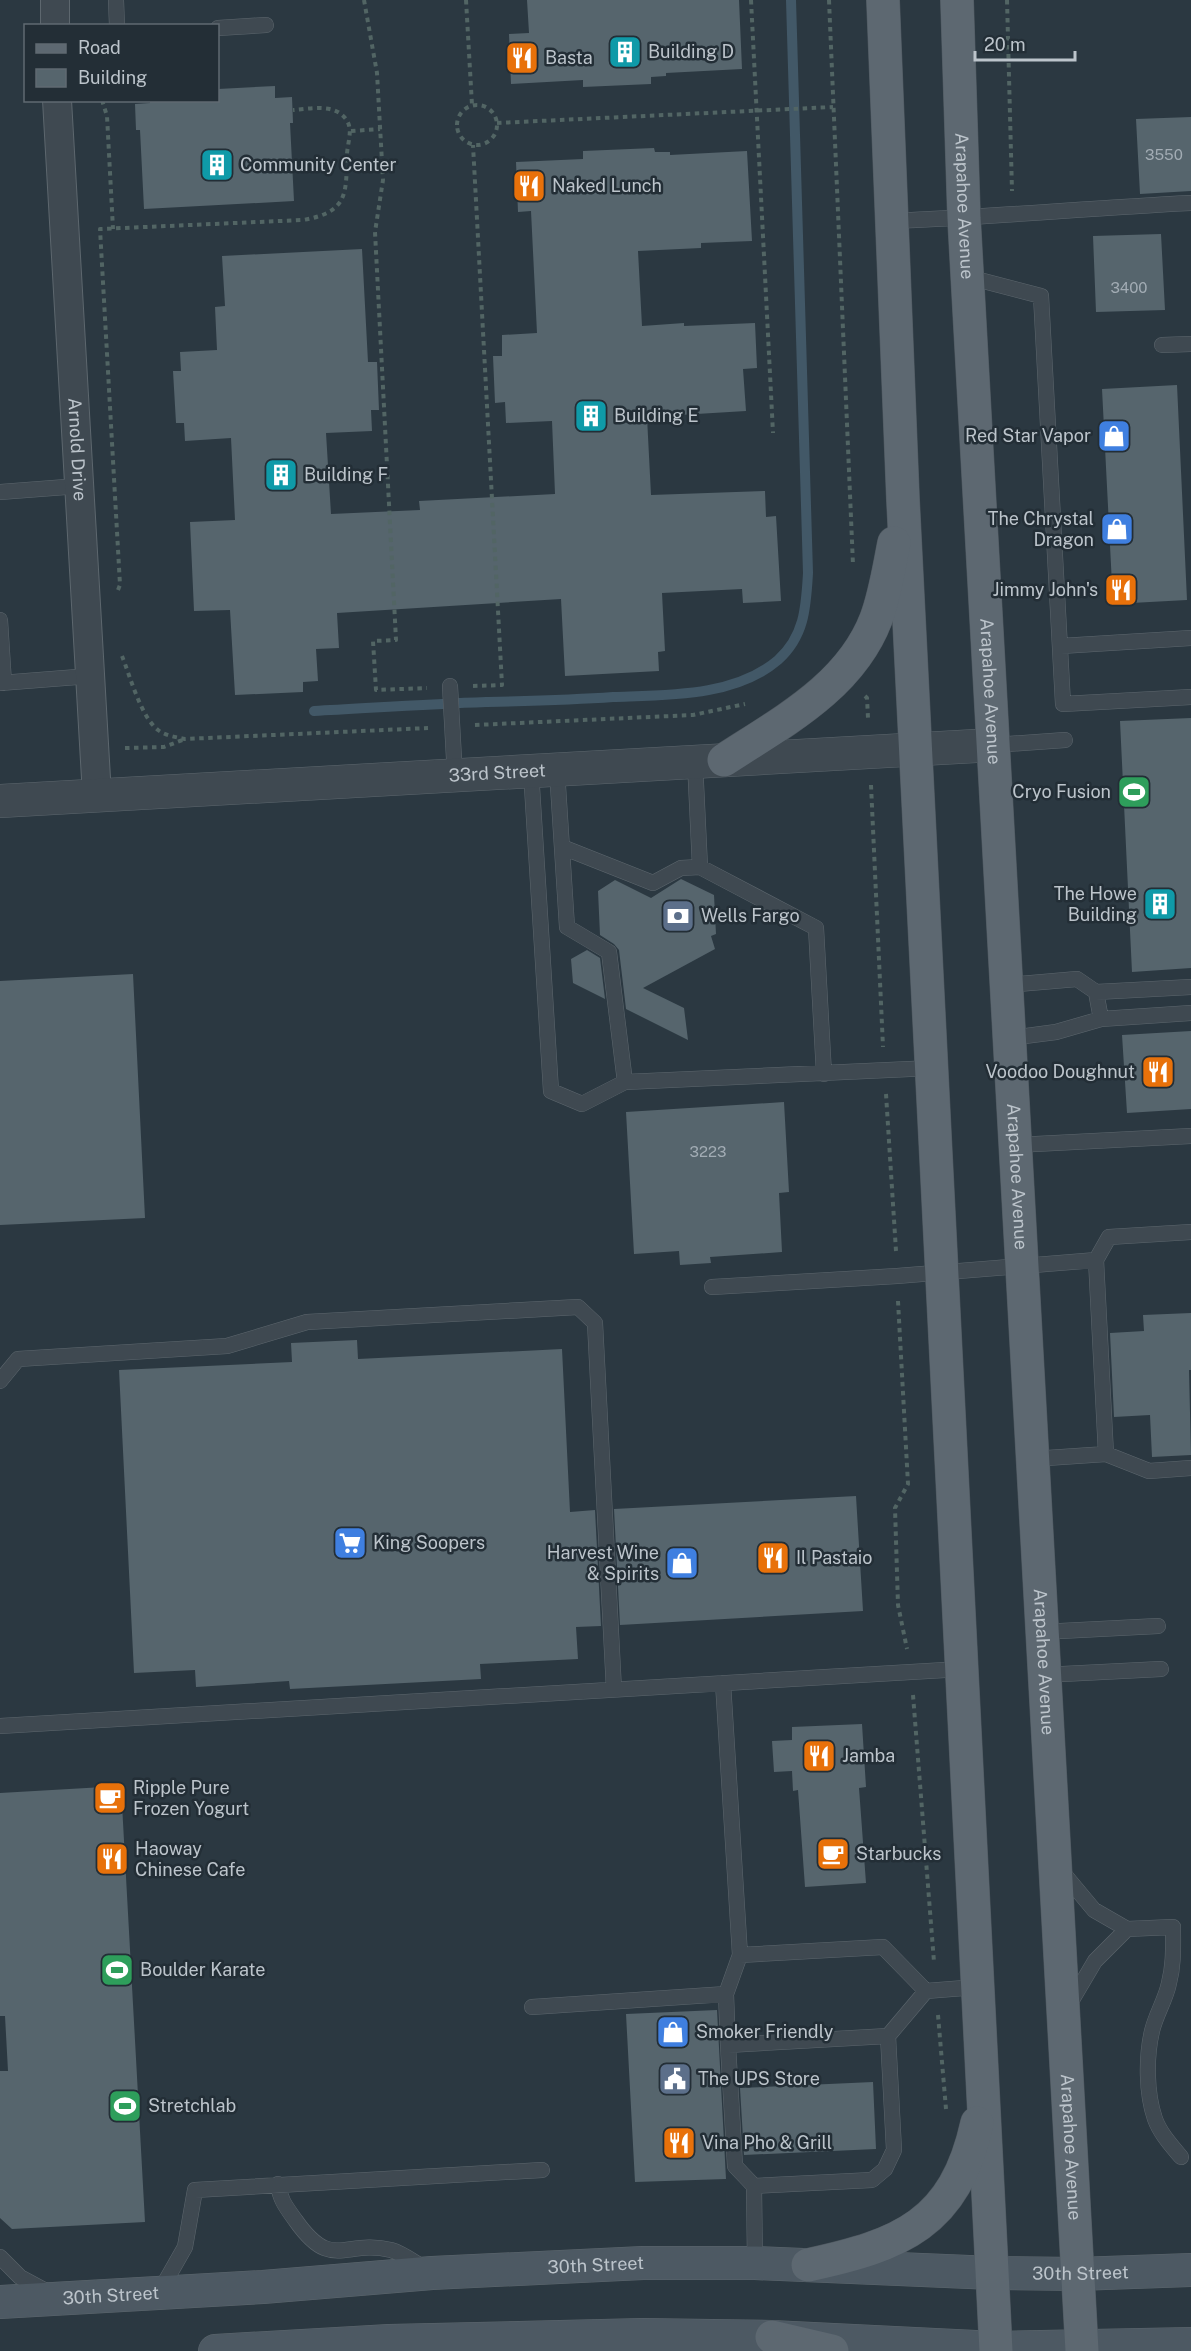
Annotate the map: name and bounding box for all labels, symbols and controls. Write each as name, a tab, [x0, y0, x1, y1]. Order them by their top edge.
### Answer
legend	[24, 24, 219, 102]
scale bar	[975, 24, 1076, 62]
building icon: Building D	[607, 34, 643, 70]
text: 20 m	[984, 34, 1026, 55]
text: Road	[78, 37, 121, 58]
restaurant icon: Basta	[504, 40, 540, 76]
place label: Building D	[648, 41, 734, 62]
place label: Basta	[545, 47, 593, 68]
text: Building	[78, 67, 147, 88]
street label: Arapahoe Avenue	[951, 132, 978, 280]
house number: 3550	[1145, 146, 1183, 163]
building icon: Community Center	[199, 147, 235, 183]
place label: Community Center	[240, 154, 397, 175]
restaurant icon: Naked Lunch	[511, 168, 547, 204]
place label: Naked Lunch	[552, 175, 662, 196]
house number: 3400	[1110, 279, 1148, 296]
street label: Arnold Drive	[64, 397, 91, 502]
building icon: Building E	[573, 398, 609, 434]
place label: Building E	[614, 405, 699, 426]
shop icon: Red Star Vapor	[1096, 418, 1132, 454]
place label: Red Star Vapor	[965, 425, 1091, 446]
building icon: Building F	[263, 457, 299, 493]
place label: Building F	[304, 464, 388, 485]
place label: The Chrystal Dragon	[988, 508, 1094, 550]
shop icon: The Chrystal Dragon	[1099, 511, 1135, 547]
restaurant icon: Jimmy John's	[1103, 572, 1139, 608]
place label: Jimmy John's	[992, 579, 1098, 600]
street label: Arapahoe Avenue	[976, 617, 1005, 765]
street label: 33rd Street	[448, 759, 546, 786]
sports icon: Cryo Fusion	[1116, 774, 1152, 810]
place label: Cryo Fusion	[1012, 781, 1111, 802]
place label: The Howe Building	[1054, 883, 1137, 925]
building icon: The Howe Building	[1142, 886, 1178, 922]
bank icon: Wells Fargo	[660, 898, 696, 934]
place label: Wells Fargo	[701, 905, 800, 926]
restaurant icon: Voodoo Doughnut	[1140, 1054, 1176, 1090]
place label: Voodoo Doughnut	[986, 1061, 1135, 1082]
street label: Arapahoe Avenue	[1003, 1102, 1032, 1250]
house number: 3223	[690, 1143, 726, 1160]
supermarket icon: King Soopers	[332, 1525, 368, 1561]
place label: King Soopers	[373, 1532, 485, 1553]
restaurant icon: Il Pastaio	[755, 1540, 791, 1576]
place label: Harvest Wine & Spirits	[547, 1542, 659, 1584]
shop icon: Harvest Wine & Spirits	[664, 1545, 700, 1581]
place label: Il Pastaio	[796, 1547, 873, 1568]
street label: Arapahoe Avenue	[1030, 1588, 1059, 1736]
restaurant icon: Jamba	[801, 1738, 837, 1774]
place label: Jamba	[842, 1745, 895, 1766]
place label: Ripple Pure Frozen Yogurt	[133, 1777, 249, 1819]
cafe icon: Ripple Pure Frozen Yogurt	[92, 1780, 128, 1816]
cafe icon: Starbucks	[815, 1836, 851, 1872]
place label: Haoway Chinese Cafe	[135, 1838, 246, 1880]
restaurant icon: Haoway Chinese Cafe	[94, 1841, 130, 1877]
place label: Starbucks	[856, 1843, 941, 1864]
sports icon: Boulder Karate	[99, 1952, 135, 1988]
place label: Boulder Karate	[140, 1959, 266, 1980]
shop icon: Smoker Friendly	[655, 2014, 691, 2050]
place label: Smoker Friendly	[696, 2021, 834, 2042]
public building icon: The UPS Store	[657, 2061, 693, 2097]
place label: The UPS Store	[698, 2068, 820, 2089]
street label: Arapahoe Avenue	[1057, 2073, 1086, 2221]
sports icon: Stretchlab	[107, 2088, 143, 2124]
place label: Stretchlab	[148, 2095, 236, 2116]
restaurant icon: Vina Pho & Grill	[661, 2125, 697, 2161]
place label: Vina Pho & Grill	[702, 2132, 832, 2153]
street label: 30th Street	[547, 2252, 645, 2278]
street label: 30th Street	[1032, 2261, 1129, 2284]
street label: 30th Street	[62, 2282, 160, 2308]

